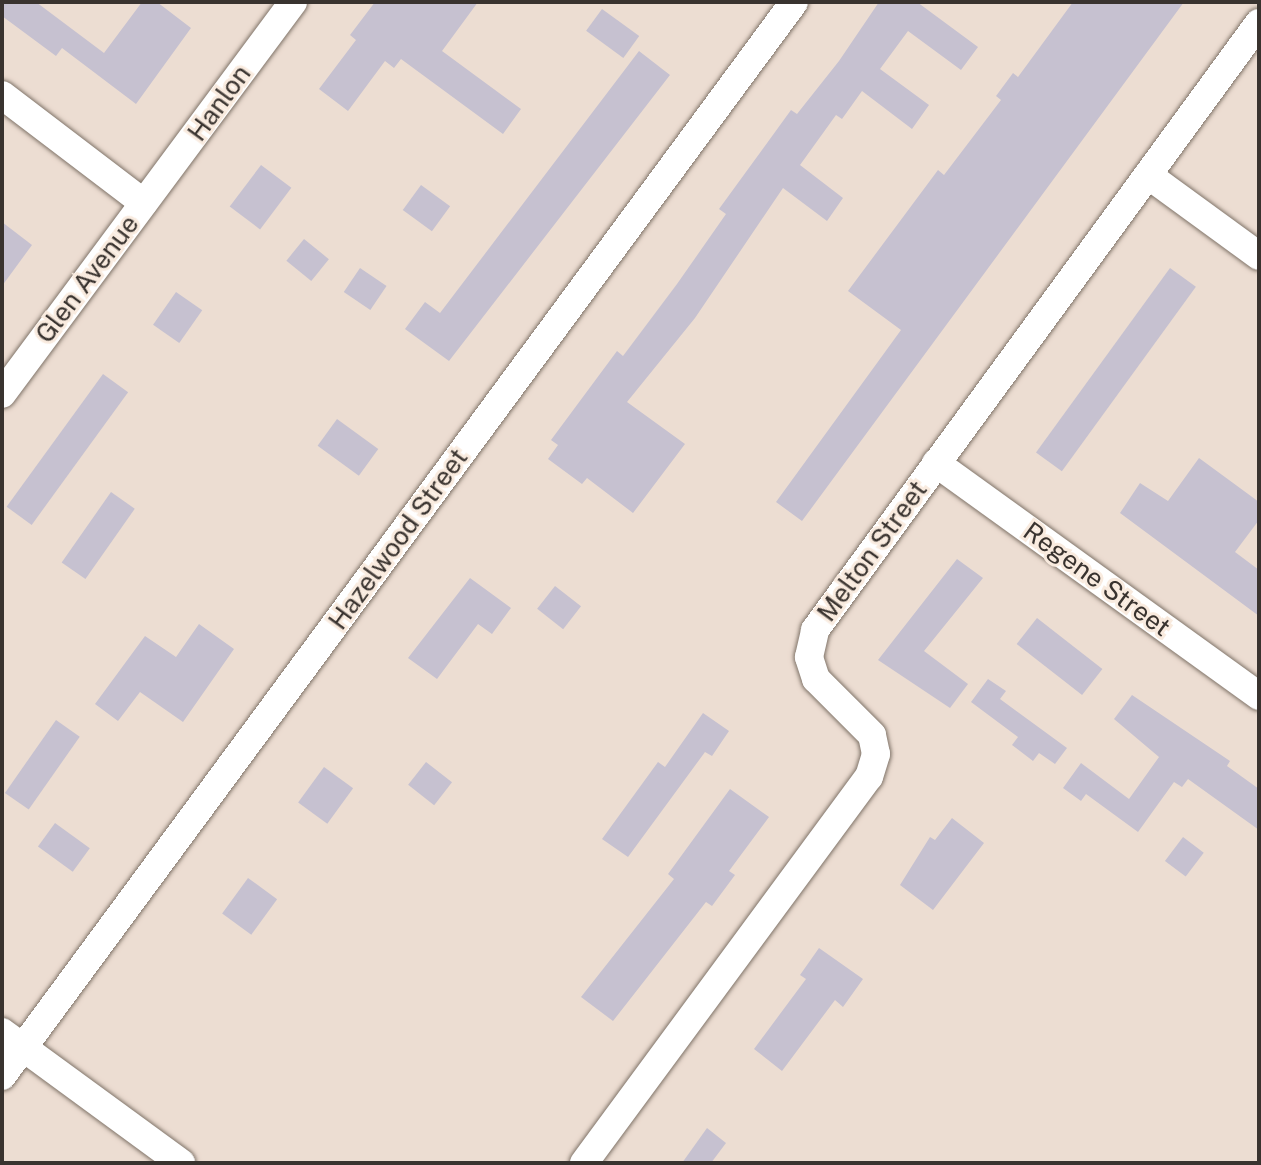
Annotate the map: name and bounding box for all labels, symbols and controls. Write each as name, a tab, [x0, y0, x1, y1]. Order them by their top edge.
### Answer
street label: Hanlon	[181, 59, 257, 147]
street label: Glen Avenue	[29, 209, 145, 349]
street label: Hazelwood Street	[322, 443, 474, 635]
street label: Melton Street	[811, 475, 933, 627]
street label: Regene Street	[1017, 515, 1177, 643]

